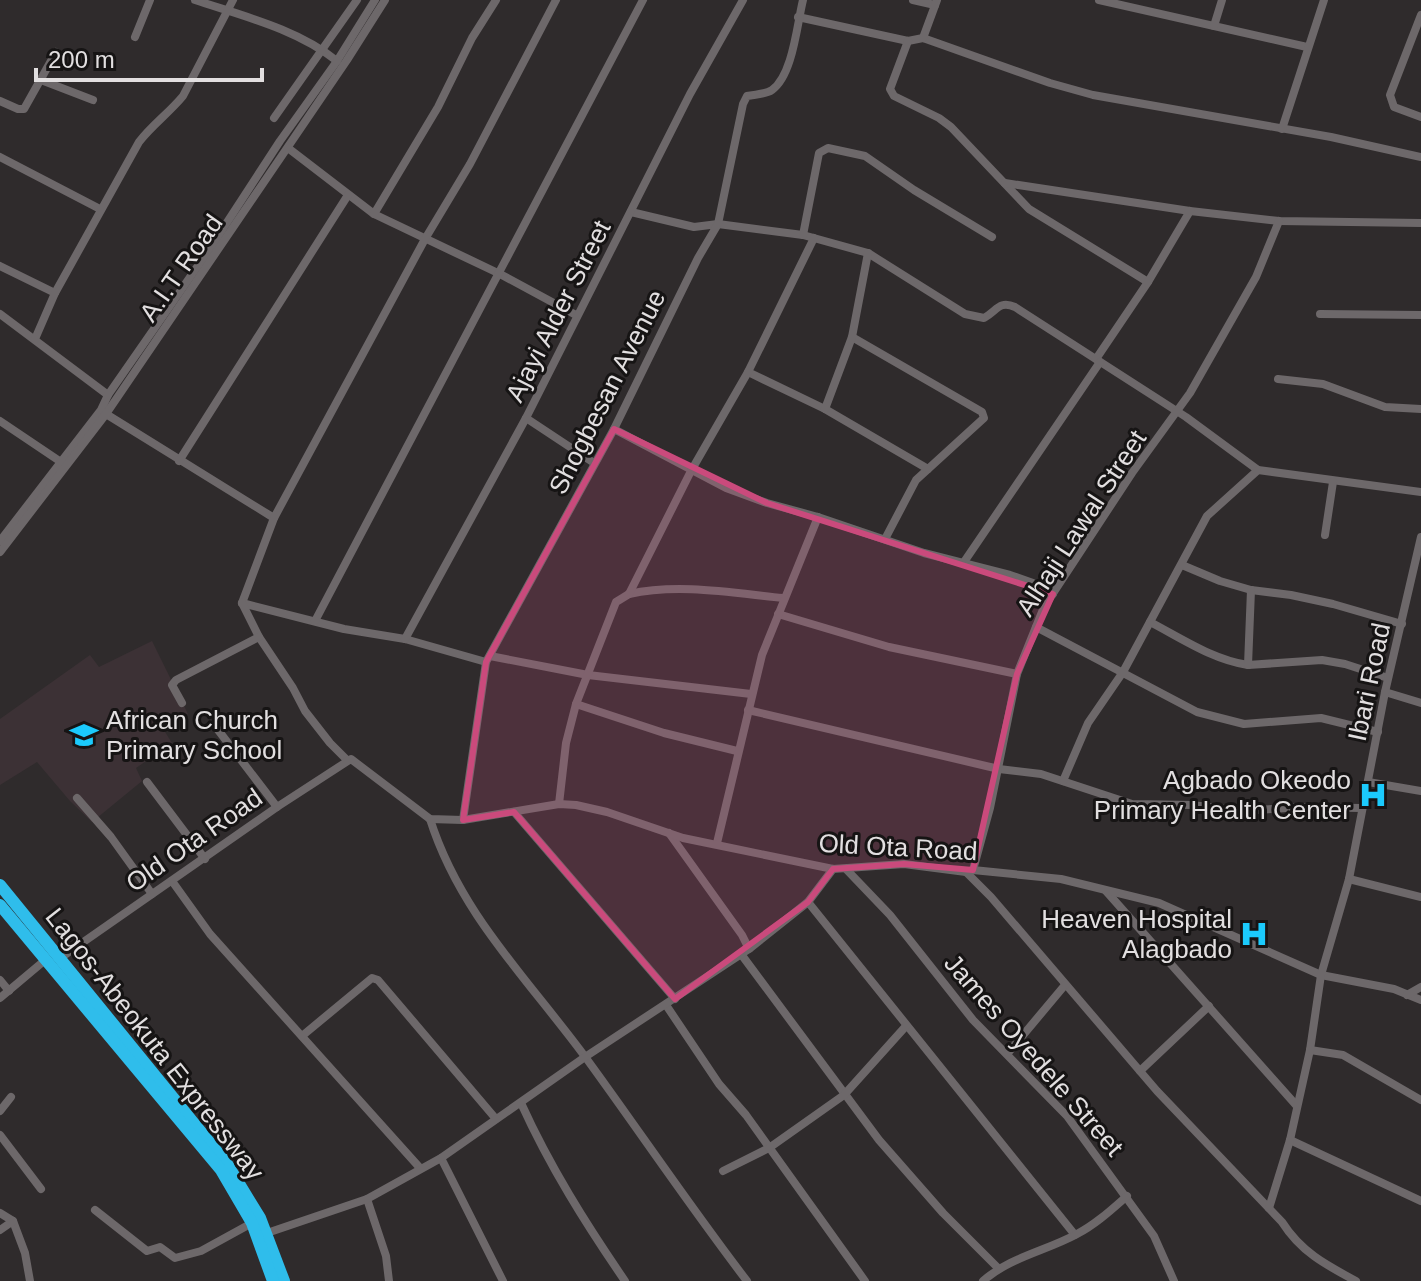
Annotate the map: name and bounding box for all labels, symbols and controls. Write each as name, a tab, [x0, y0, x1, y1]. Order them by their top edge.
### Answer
scale bar	[36, 32, 262, 82]
text: 200 m	[48, 46, 115, 73]
street label: A.I.T Road	[133, 209, 229, 327]
street label: Ajayi Alder Street	[499, 215, 617, 407]
street label: Shogbesan Avenue	[543, 285, 671, 499]
street label: Alhaji Lawal Street	[1010, 424, 1153, 621]
street label: Ibari Road	[1342, 620, 1396, 744]
place label: African Church Primary School	[106, 705, 282, 765]
school or university icon: African Church Primary School	[69, 720, 99, 750]
place label: Agbado Okeodo Primary Health Center	[1094, 765, 1351, 825]
hospital icon: Agbado Okeodo Primary Health Center	[1358, 780, 1388, 810]
street label: Old Ota Road	[120, 782, 268, 898]
street label: Old Ota Road	[818, 828, 978, 866]
street label: Lagos-Abeokuta Expressway	[40, 902, 270, 1186]
place label: Heaven Hospital Alagbado	[1041, 904, 1232, 964]
hospital icon: Heaven Hospital Alagbado	[1239, 919, 1269, 949]
street label: James Oyedele Street	[938, 948, 1130, 1162]

